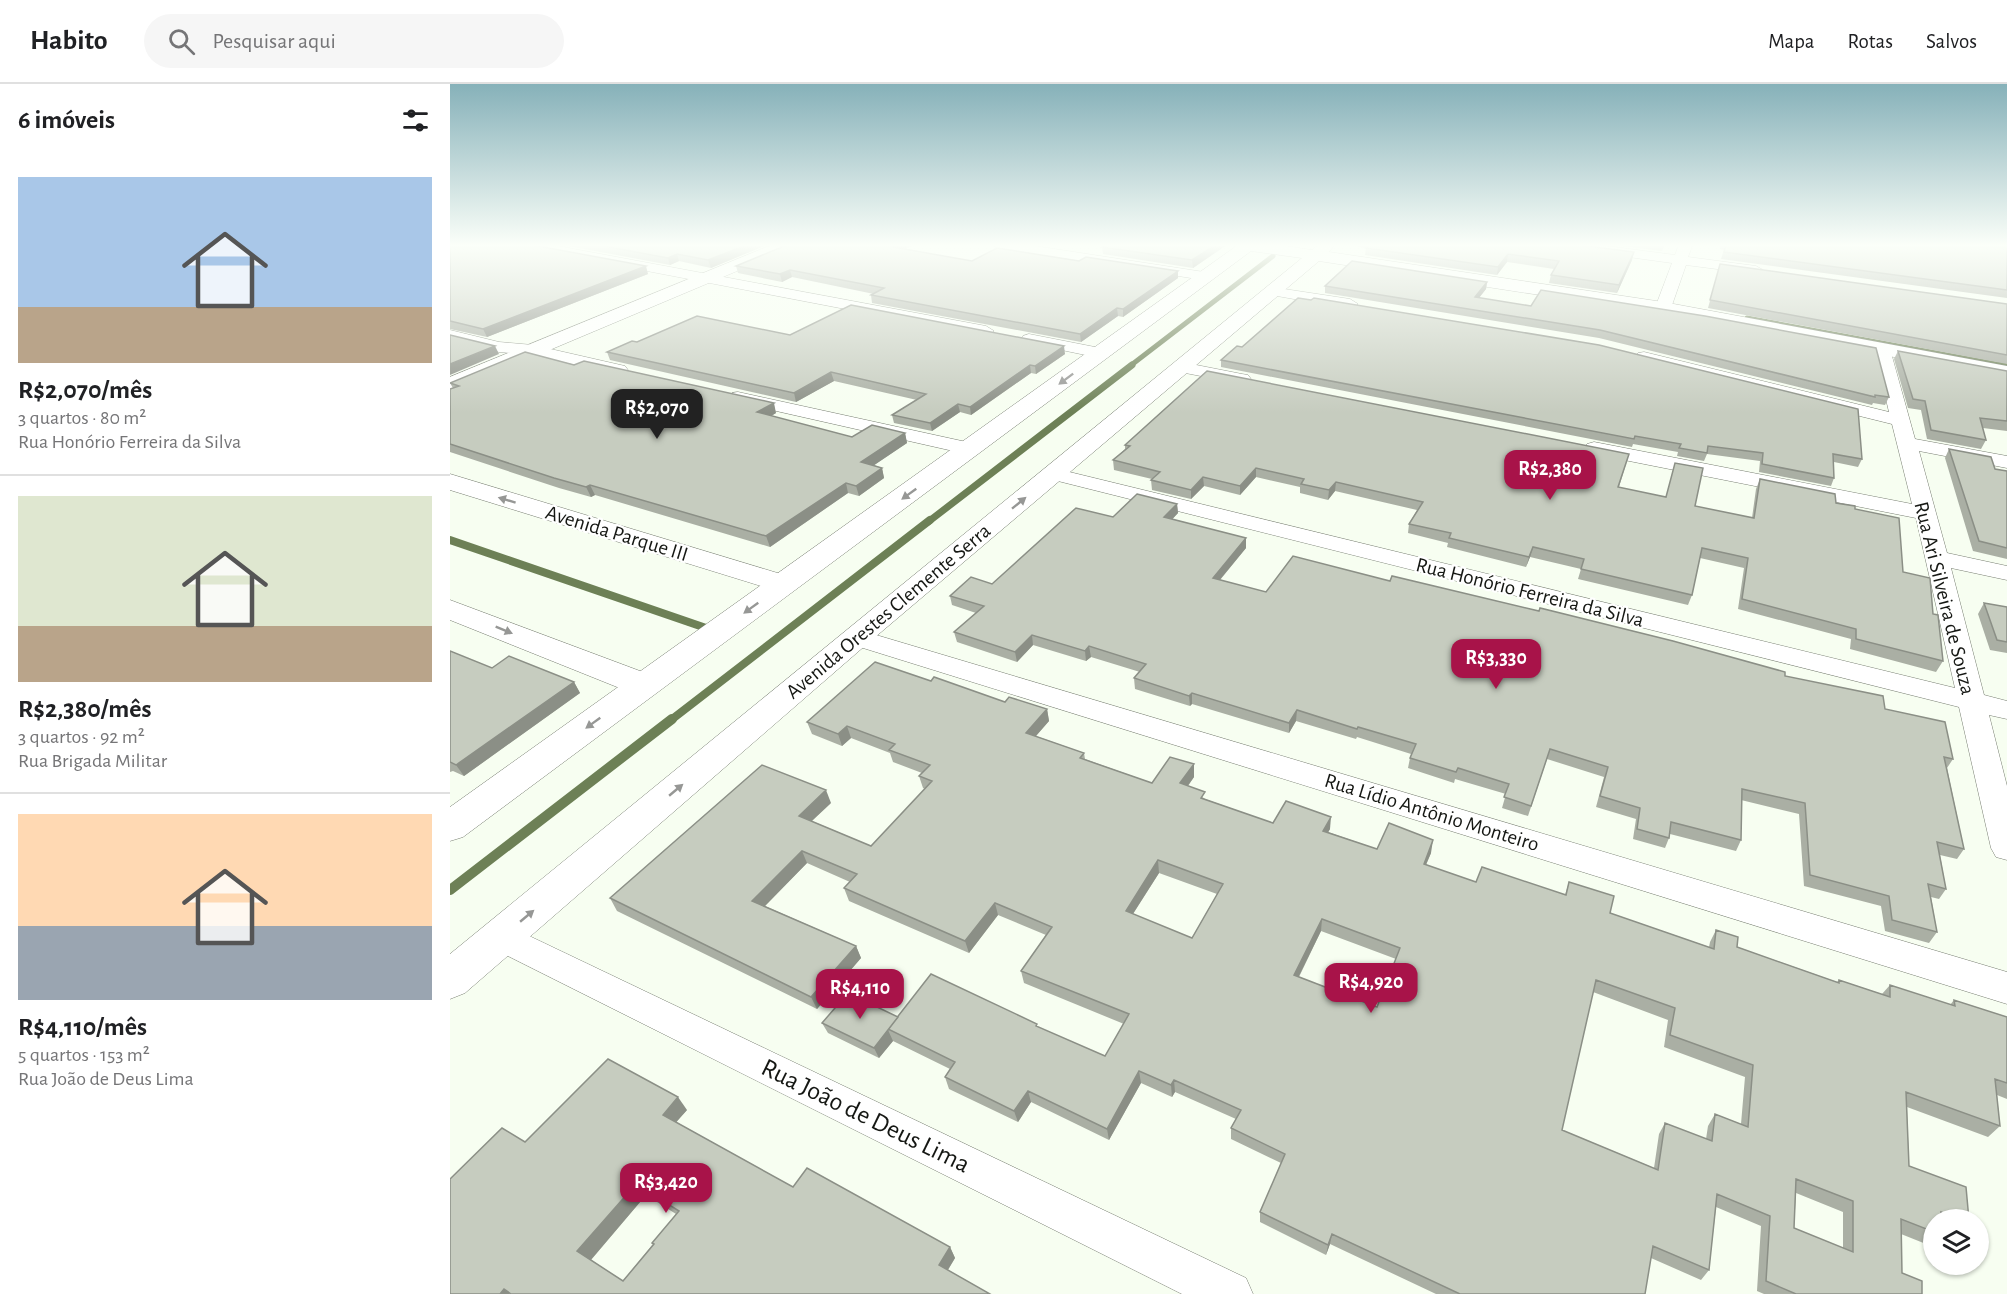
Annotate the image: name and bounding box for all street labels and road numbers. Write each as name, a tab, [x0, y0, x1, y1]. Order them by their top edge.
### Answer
street label: Rua Ari Silveira de Souza	[1910, 499, 1979, 697]
street label: Avenida Parque III	[543, 502, 691, 565]
street label: Avenida Orestes Clemente Serra	[782, 520, 995, 703]
street label: Rua Honório Ferreira da Silva	[1414, 554, 1646, 631]
street label: Rua Lídio Antônio Monteiro	[1322, 770, 1542, 855]
street label: Rua João de Deus Lima	[757, 1054, 974, 1178]

